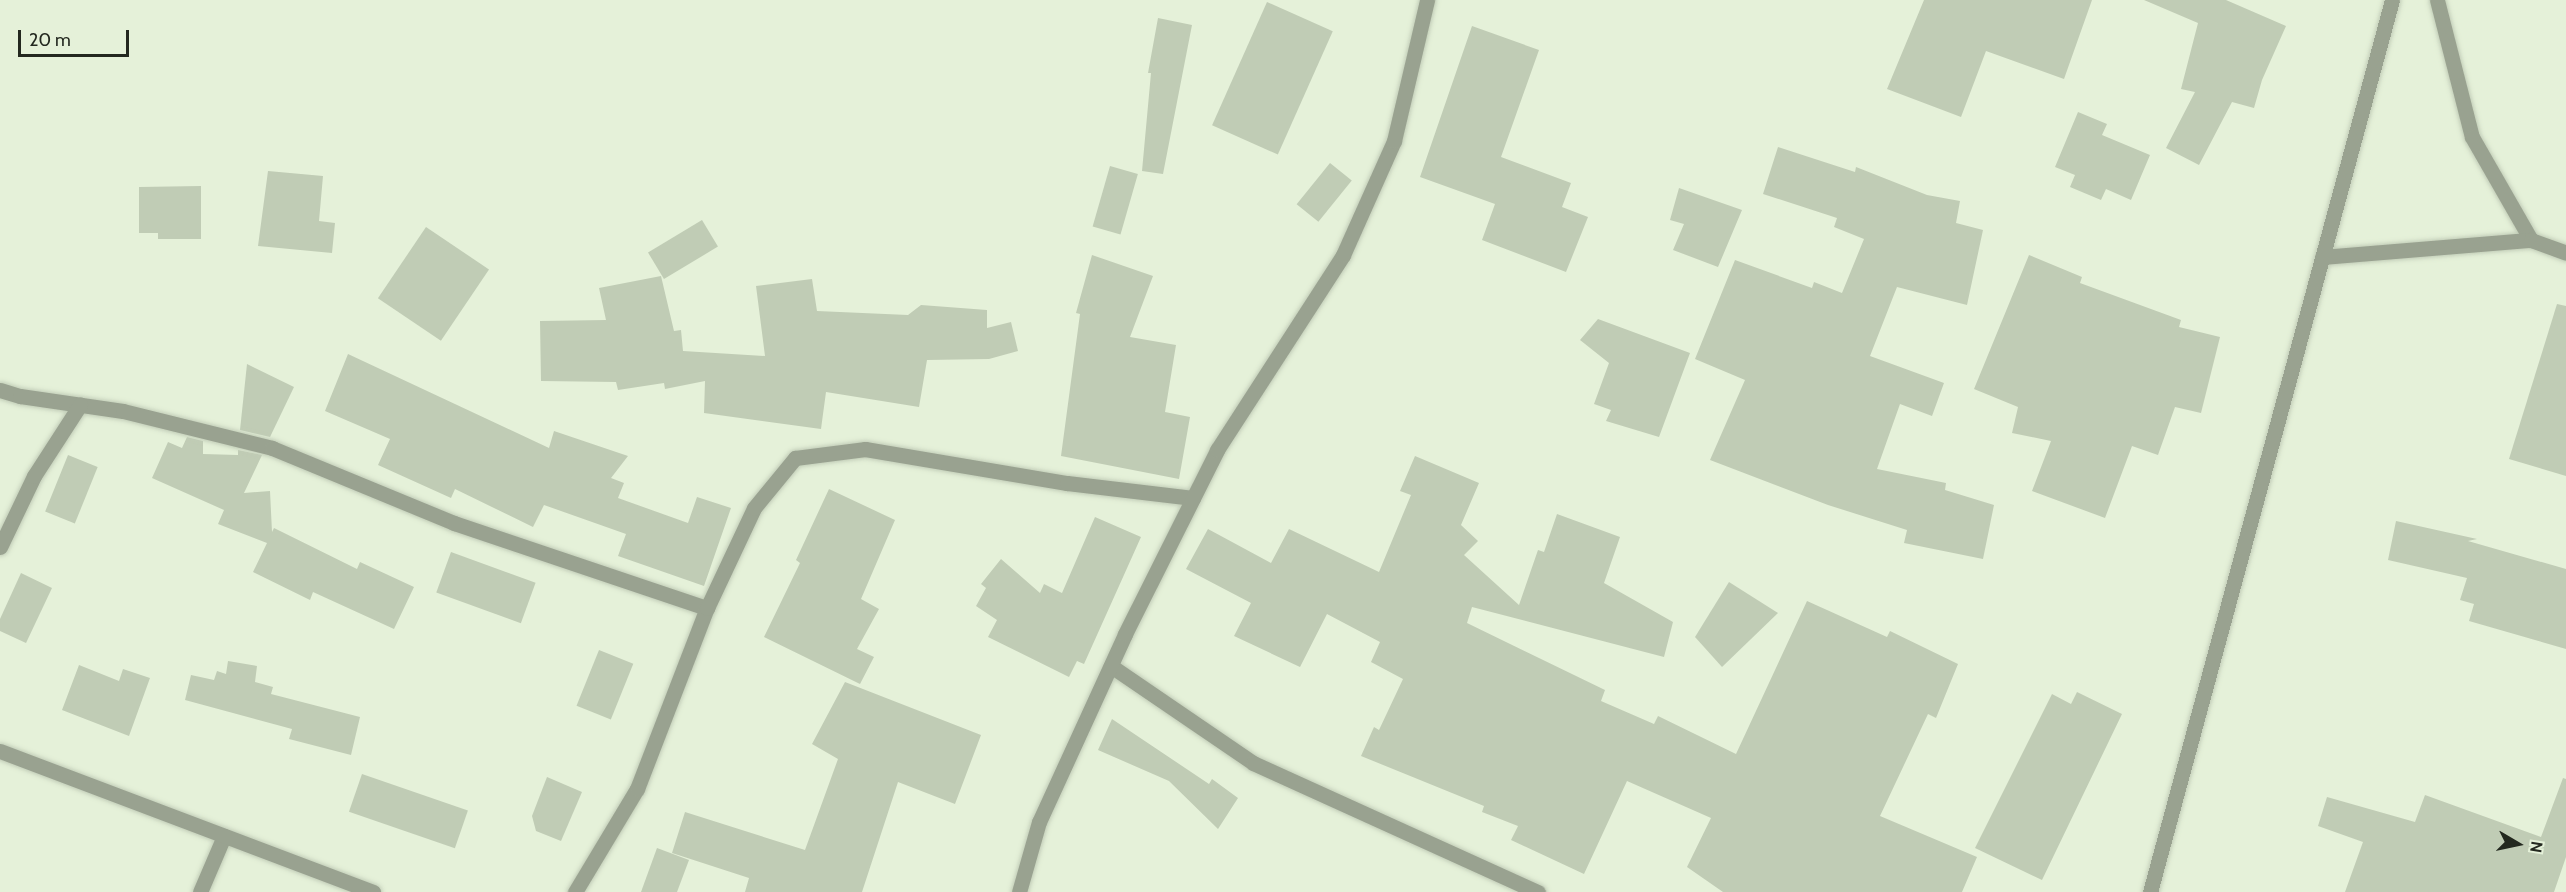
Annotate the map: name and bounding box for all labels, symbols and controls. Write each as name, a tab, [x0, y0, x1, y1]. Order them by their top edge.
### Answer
scale bar	[21, 18, 132, 56]
text: 20 m	[29, 29, 71, 51]
north arrow	[2488, 814, 2548, 874]
text: N	[2526, 840, 2547, 854]

